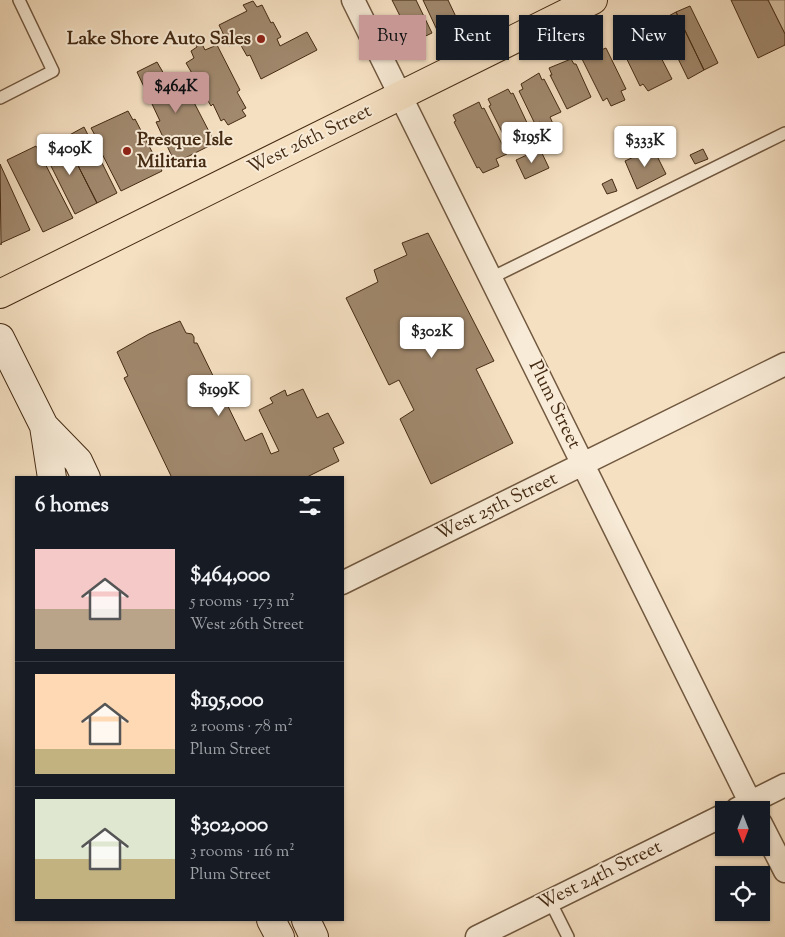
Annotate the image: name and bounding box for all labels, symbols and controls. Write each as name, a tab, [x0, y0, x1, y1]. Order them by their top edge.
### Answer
chip: Buy	[359, 15, 426, 60]
chip: Rent	[436, 15, 509, 60]
chip: Filters	[519, 15, 603, 60]
chip: New	[613, 15, 685, 60]
place label: Lake Shore Auto Sales	[67, 26, 252, 53]
marker: Lake Shore Auto Sales	[255, 33, 267, 45]
pin: $464K	[141, 72, 211, 114]
text: $464K	[154, 76, 198, 99]
street label: West 26th Street	[243, 98, 377, 182]
pin: $195K	[497, 121, 567, 164]
text: $195K	[513, 126, 551, 149]
pin: $333K	[610, 126, 680, 168]
place label: Presque Isle Militaria	[137, 127, 233, 176]
text: $333K	[625, 130, 665, 153]
pin: $409K	[35, 134, 105, 176]
text: $409K	[48, 138, 92, 161]
marker: Presque Isle Militaria	[121, 145, 133, 157]
pin: $302K	[397, 316, 467, 359]
text: $302K	[411, 321, 453, 344]
street label: Plum Street	[521, 356, 587, 454]
pin: $199K	[184, 374, 254, 417]
text: $199K	[199, 379, 239, 402]
street label: West 25th Street	[432, 466, 563, 548]
text: 6 homes	[35, 491, 109, 521]
icon: filters	[296, 492, 324, 520]
text: $464,000	[190, 561, 270, 591]
icon: home	[75, 569, 135, 629]
text: 5 rooms · 173 m²	[190, 591, 295, 614]
text: West 26th Street	[190, 614, 304, 637]
text: $195,000	[190, 686, 264, 716]
icon: home	[75, 694, 135, 754]
text: 2 rooms · 78 m²	[190, 716, 293, 739]
text: Plum Street	[190, 739, 271, 762]
north arrow	[715, 801, 770, 856]
map controls	[715, 801, 770, 921]
text: $302,000	[190, 811, 268, 841]
icon: home	[75, 819, 135, 879]
street label: West 24th Street	[533, 834, 667, 918]
text: 3 rooms · 116 m²	[190, 841, 295, 864]
text: Plum Street	[190, 864, 271, 887]
button: locate	[715, 866, 770, 921]

